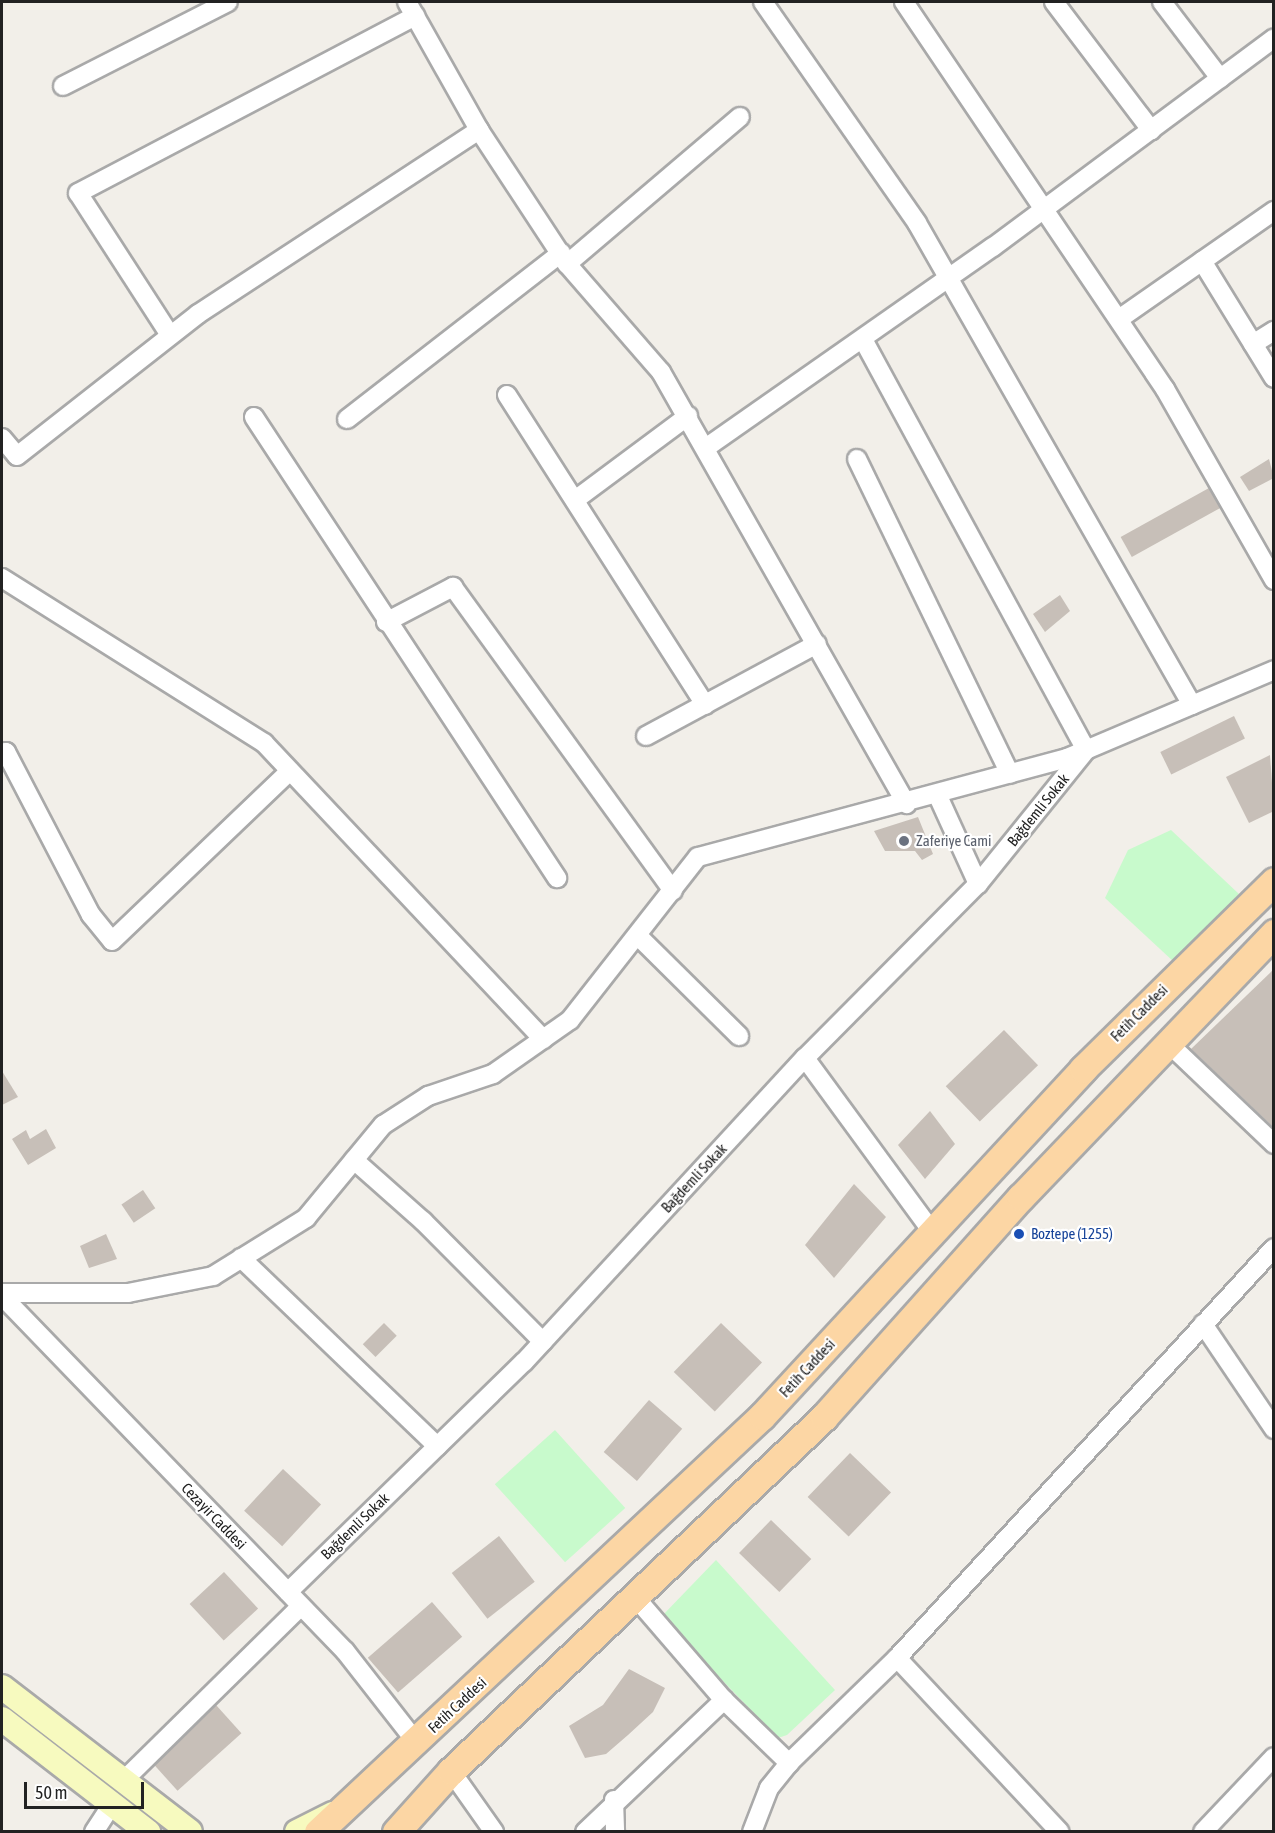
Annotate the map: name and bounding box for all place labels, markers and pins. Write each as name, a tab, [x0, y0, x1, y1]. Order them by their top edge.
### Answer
place label: Zaferiye Cami	[916, 832, 991, 850]
marker: Zaferiye Cami	[897, 834, 911, 848]
place label: Boztepe (1255)	[1031, 1225, 1113, 1243]
marker: Boztepe (1255)	[1012, 1227, 1026, 1241]

